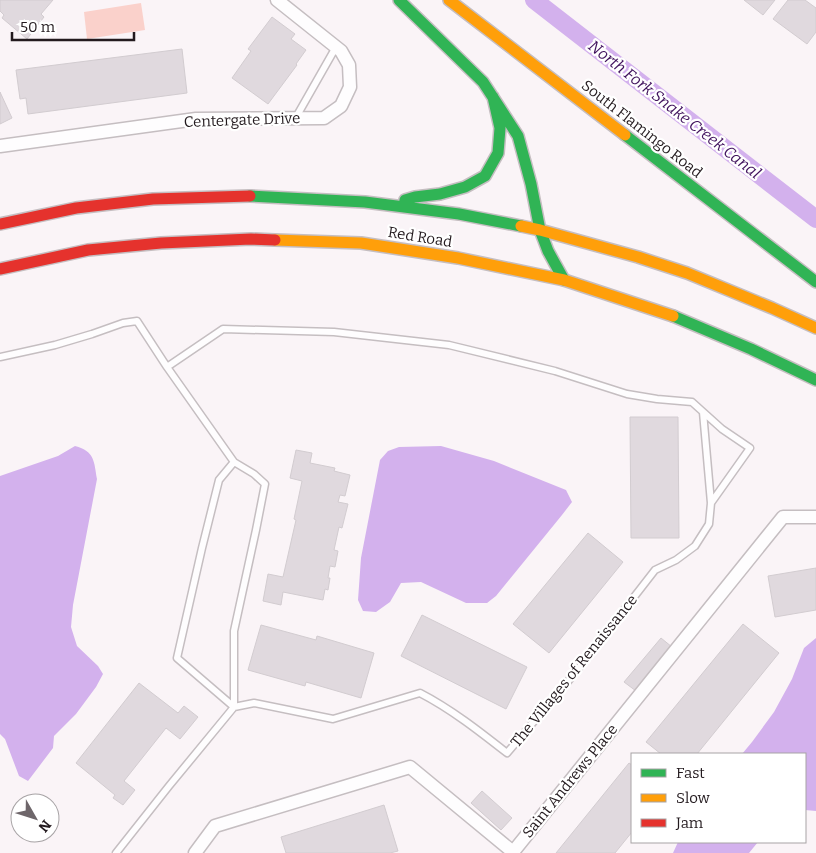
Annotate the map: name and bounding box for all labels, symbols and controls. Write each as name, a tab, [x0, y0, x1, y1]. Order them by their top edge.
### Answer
scale bar	[12, 10, 135, 42]
text: 50 m	[20, 18, 56, 36]
water label: North Fork Snake Creek Canal	[585, 36, 765, 183]
street label: South Flamingo Road	[578, 76, 706, 182]
street label: Centergate Drive	[183, 109, 301, 131]
street label: Red Road	[387, 223, 454, 251]
street label: The Villages of Renaissance	[507, 591, 641, 751]
street label: Saint Andrews Place	[519, 721, 621, 841]
legend	[631, 753, 806, 843]
text: Fast	[676, 764, 705, 782]
text: Slow	[676, 789, 711, 807]
north arrow	[10, 793, 60, 843]
text: Jam	[675, 814, 704, 832]
text: N	[35, 816, 55, 836]

